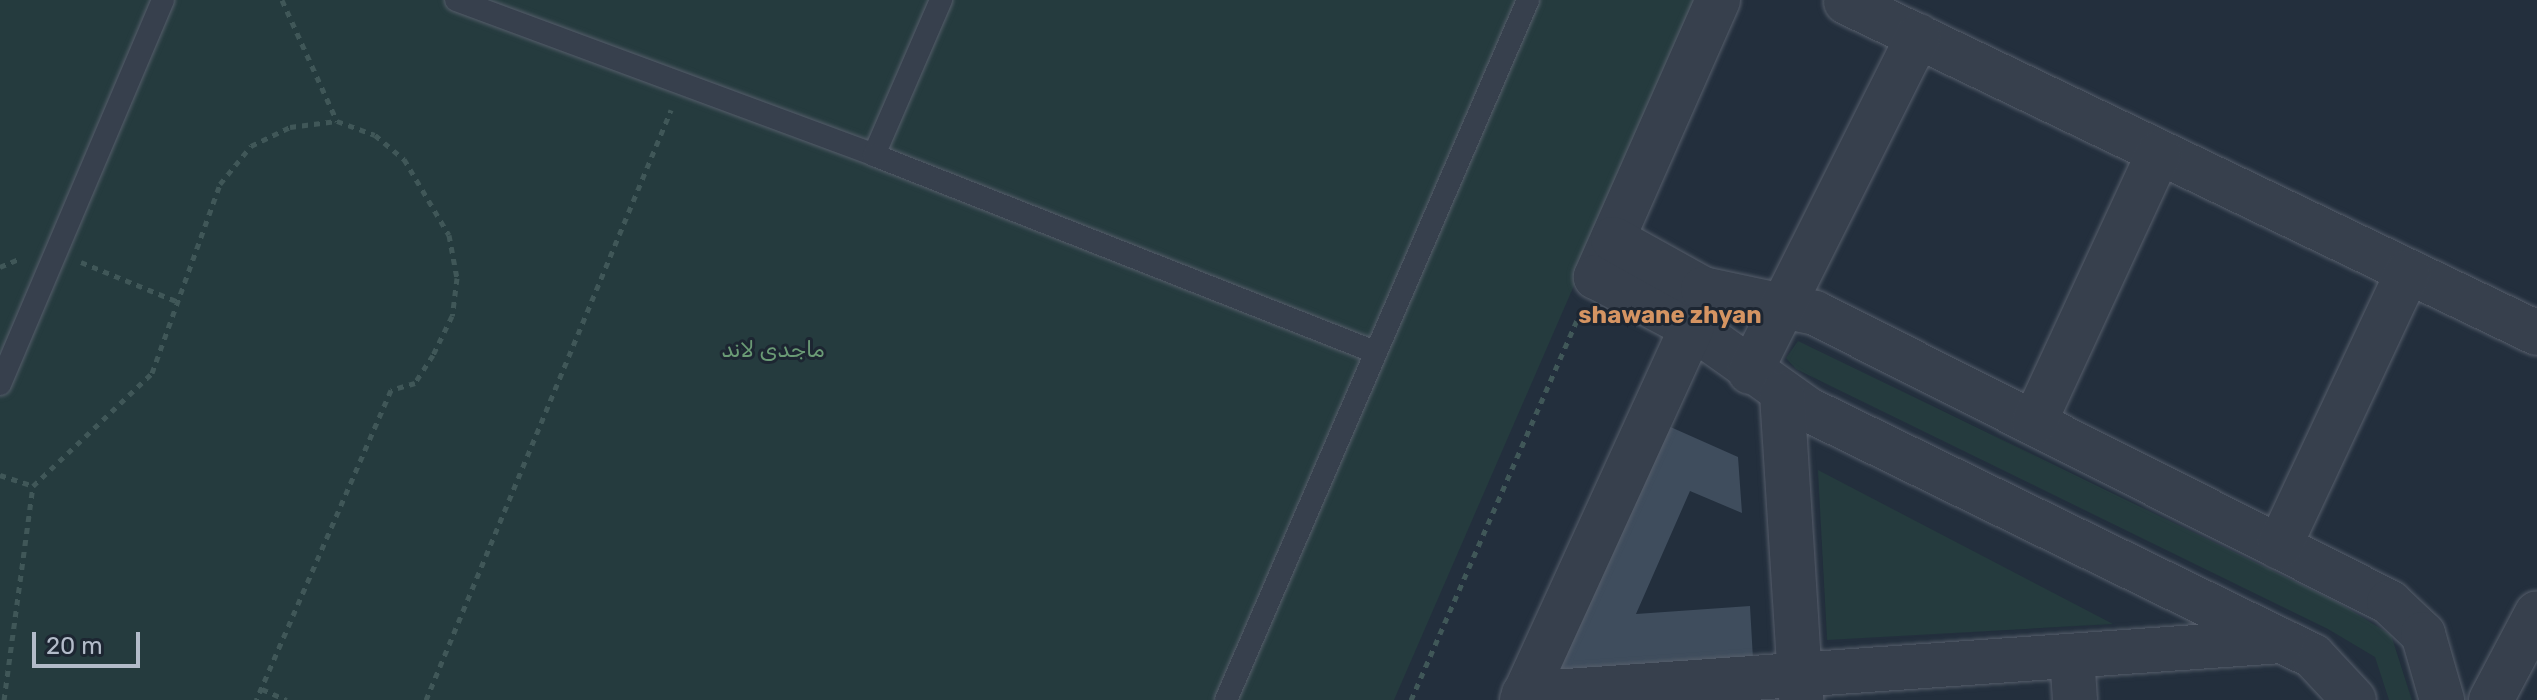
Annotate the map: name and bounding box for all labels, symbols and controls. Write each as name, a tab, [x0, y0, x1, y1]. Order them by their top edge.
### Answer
district label: shawane zhyan	[1578, 302, 1762, 330]
park label: ماجدی لاند	[721, 337, 825, 363]
scale bar	[36, 616, 144, 666]
text: 20 m	[46, 632, 103, 660]

